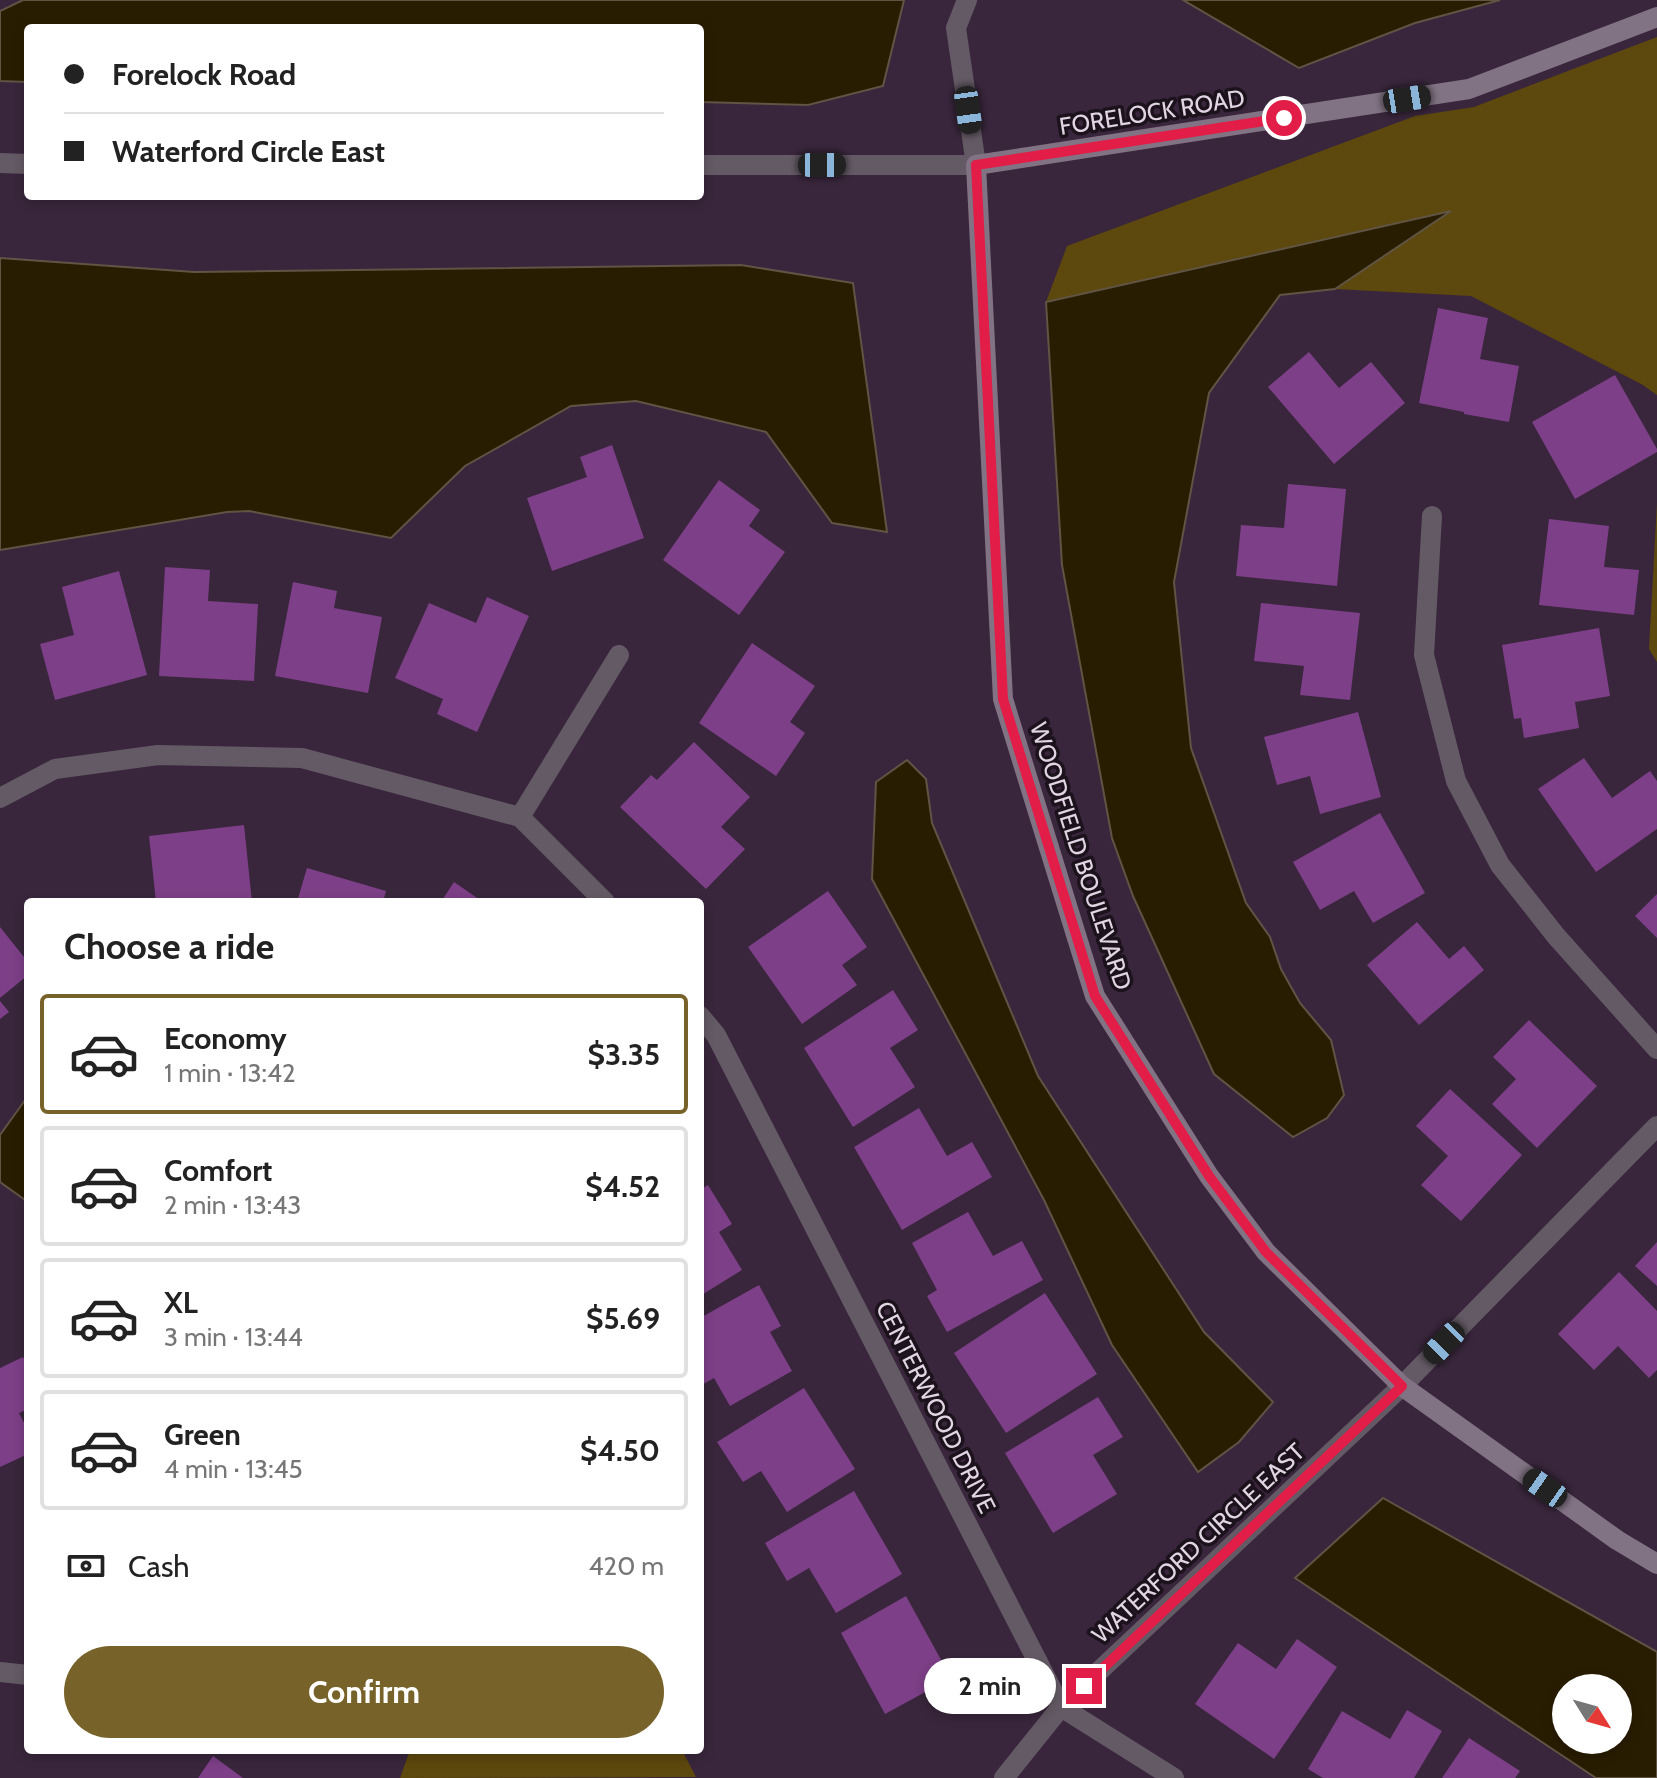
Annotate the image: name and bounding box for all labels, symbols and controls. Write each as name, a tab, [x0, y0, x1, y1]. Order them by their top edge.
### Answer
text: Forelock Road	[112, 56, 296, 93]
street label: FORELOCK ROAD	[1057, 83, 1247, 141]
car	[1381, 83, 1433, 115]
car	[953, 85, 983, 135]
route start	[1266, 100, 1302, 136]
text: Waterford Circle East	[112, 133, 385, 170]
car	[798, 153, 846, 177]
street label: WOODFIELD BOULEVARD	[1024, 719, 1138, 993]
text: Choose a ride	[64, 924, 274, 968]
icon: car	[68, 1018, 140, 1090]
text: Economy	[164, 1020, 287, 1057]
text: $3.35	[587, 1036, 660, 1073]
text: 1 min · 13:42	[164, 1057, 296, 1089]
icon: car	[68, 1150, 140, 1222]
text: Comfort	[164, 1152, 272, 1189]
text: $4.52	[585, 1168, 660, 1205]
text: 2 min · 13:43	[164, 1189, 301, 1221]
icon: car	[68, 1282, 140, 1354]
text: XL	[164, 1284, 198, 1321]
street label: CENTERWOOD DRIVE	[870, 1296, 1002, 1518]
text: $5.69	[586, 1300, 660, 1337]
car	[1419, 1317, 1469, 1369]
text: 3 min · 13:44	[164, 1321, 303, 1353]
icon: car	[68, 1414, 140, 1486]
text: Green	[164, 1416, 241, 1453]
text: $4.50	[580, 1432, 660, 1469]
street label: WATERFORD CIRCLE EAST	[1086, 1437, 1310, 1649]
text: 4 min · 13:45	[164, 1453, 303, 1485]
car	[1518, 1464, 1572, 1512]
icon: cash	[64, 1544, 108, 1588]
text: Cash	[128, 1548, 190, 1585]
text: 420 m	[589, 1550, 664, 1582]
button: Confirm	[64, 1646, 664, 1738]
callout: 2 min	[924, 1658, 1056, 1714]
route end	[1066, 1668, 1102, 1704]
text: 2 min	[959, 1670, 1021, 1702]
north arrow	[1552, 1674, 1632, 1754]
map controls	[1552, 1674, 1632, 1754]

